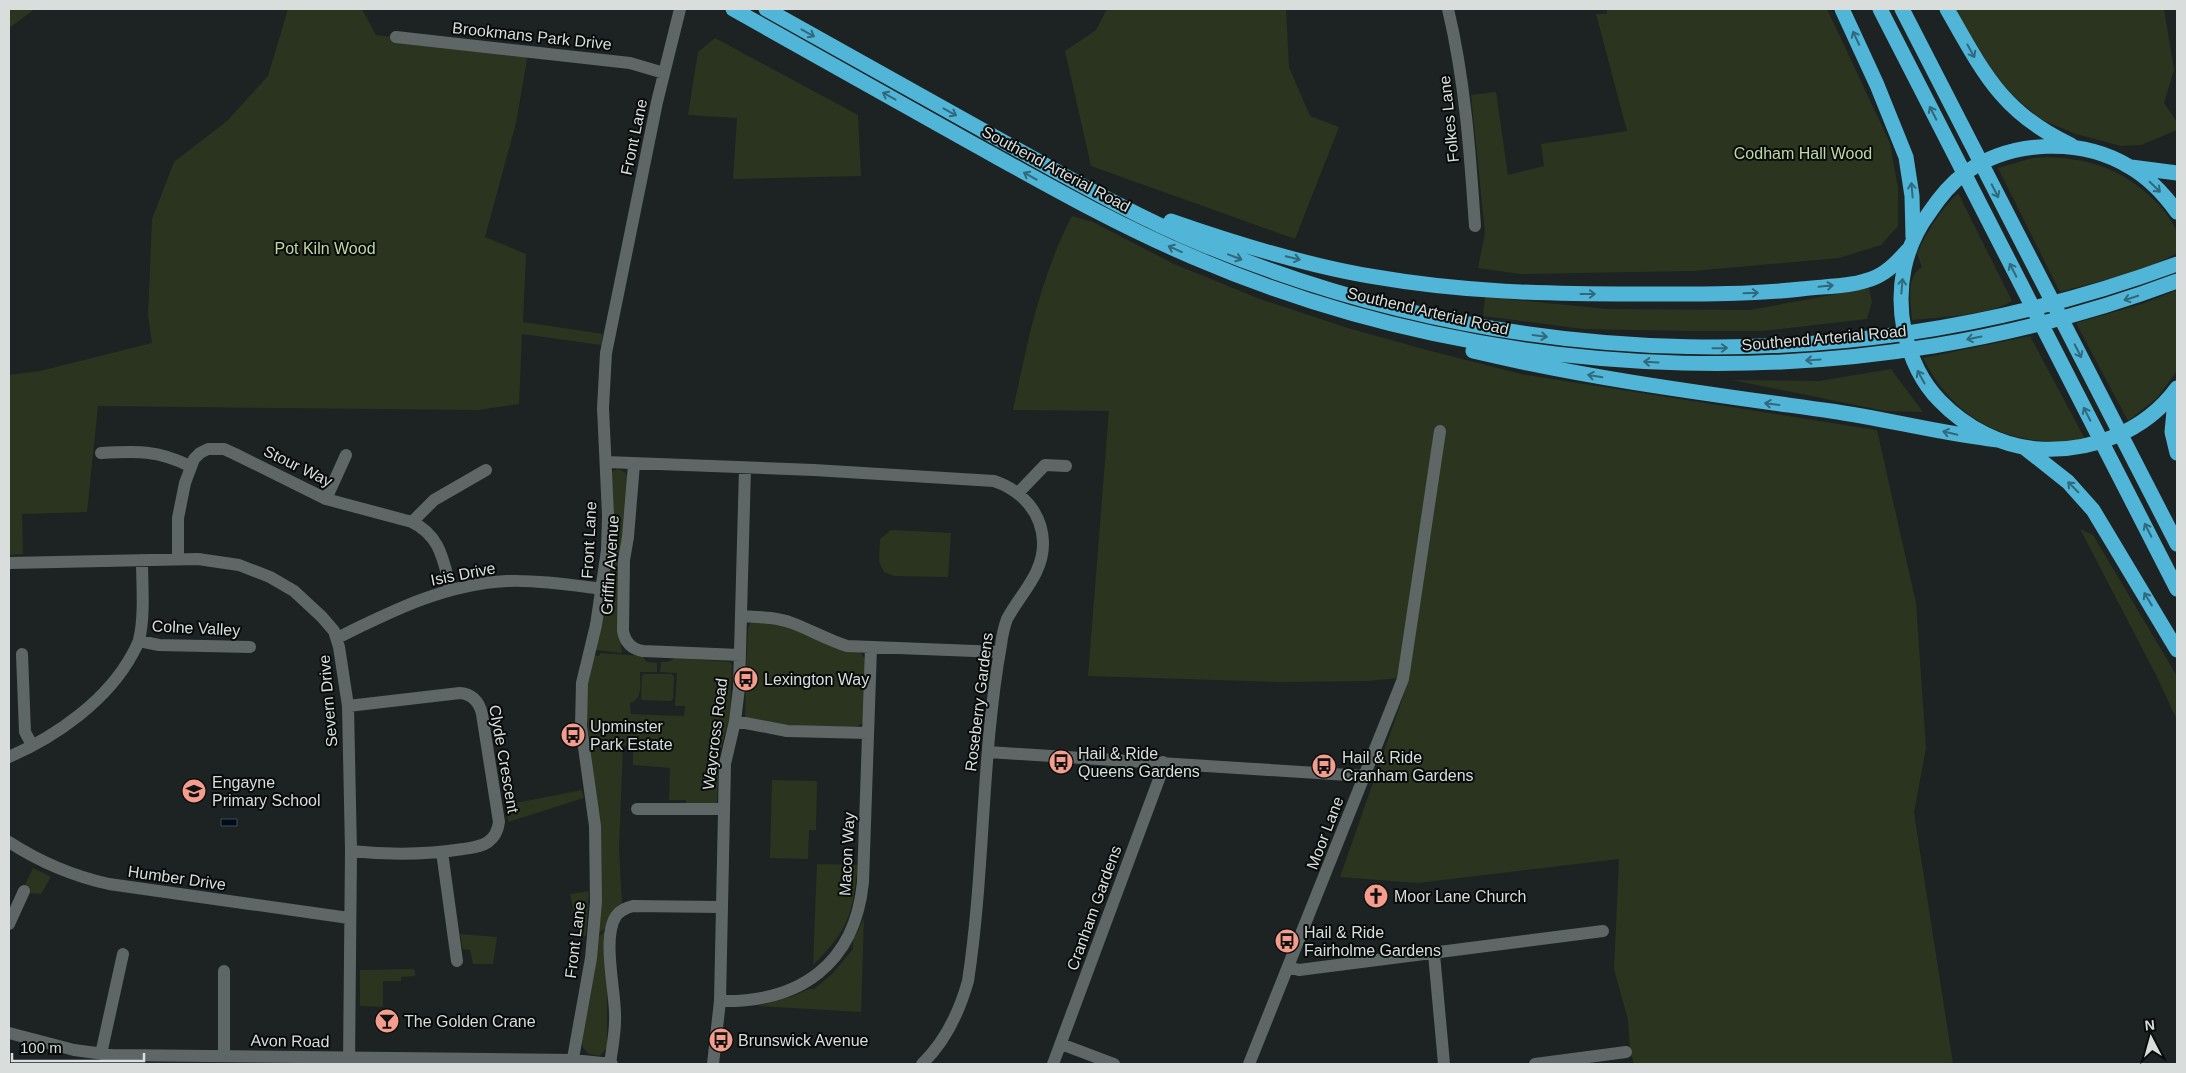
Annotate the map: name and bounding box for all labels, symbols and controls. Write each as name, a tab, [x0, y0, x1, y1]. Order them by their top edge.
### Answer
street label: Brookmans Park Drive	[452, 19, 613, 53]
one-way arrow	[801, 28, 815, 38]
one-way arrow	[1850, 31, 1860, 46]
one-way arrow	[1966, 44, 1976, 59]
street label: Folkes Lane	[1436, 75, 1462, 163]
one-way arrow	[882, 91, 896, 101]
street label: Front Lane	[618, 97, 650, 177]
one-way arrow	[1928, 106, 1938, 121]
one-way arrow	[942, 108, 957, 117]
street label: Southend Arterial Road	[979, 123, 1133, 215]
park label: Codham Hall Wood	[1734, 145, 1872, 162]
one-way arrow	[1023, 171, 1038, 181]
one-way arrow	[2149, 181, 2161, 193]
one-way arrow	[1907, 182, 1916, 198]
one-way arrow	[1991, 183, 2000, 198]
park label: Pot Kiln Wood	[274, 240, 376, 257]
one-way arrow	[1168, 244, 1183, 254]
one-way arrow	[1227, 253, 1242, 262]
one-way arrow	[1284, 254, 1300, 263]
one-way arrow	[2008, 263, 2017, 278]
one-way arrow	[1897, 278, 1907, 294]
one-way arrow	[1818, 281, 1834, 291]
street label: Southend Arterial Road	[1345, 284, 1511, 338]
one-way arrow	[1742, 288, 1758, 297]
one-way arrow	[1580, 289, 1596, 299]
one-way arrow	[2124, 293, 2140, 303]
street label: Southend Arterial Road	[1741, 322, 1907, 354]
one-way arrow	[1532, 331, 1548, 341]
one-way arrow	[1967, 334, 1983, 343]
one-way arrow	[1711, 343, 1727, 353]
one-way arrow	[2074, 343, 2083, 358]
one-way arrow	[1805, 355, 1821, 364]
one-way arrow	[1643, 357, 1659, 366]
one-way arrow	[1916, 370, 1926, 384]
one-way arrow	[1587, 371, 1603, 380]
one-way arrow	[1765, 399, 1781, 409]
one-way arrow	[2082, 407, 2091, 422]
one-way arrow	[1942, 428, 1958, 437]
street label: Stour Way	[261, 442, 335, 490]
one-way arrow	[2067, 481, 2079, 493]
street label: Front Lane	[578, 501, 600, 579]
street label: Griffin Avenue	[598, 514, 622, 615]
one-way arrow	[2142, 522, 2152, 537]
street label: Isis Drive	[429, 559, 497, 589]
one-way arrow	[2142, 593, 2152, 607]
street label: Colne Valley	[151, 617, 241, 639]
street label: Roseberry Gardens	[962, 632, 996, 772]
street label: Severn Drive	[315, 654, 340, 748]
bus stop icon: Lexington Way	[733, 666, 759, 692]
place label: Lexington Way	[764, 671, 869, 688]
street label: Waycross Road	[700, 677, 730, 791]
street label: Clyde Crescent	[486, 704, 522, 815]
place label: Upminster Park Estate	[590, 718, 673, 753]
bus stop icon: Upminster Park Estate	[560, 722, 586, 748]
place label: Hail & Ride Queens Gardens	[1078, 745, 1200, 780]
bus stop icon: Hail & Ride Queens Gardens	[1048, 749, 1074, 775]
place label: Hail & Ride Cranham Gardens	[1342, 749, 1474, 784]
bus stop icon: Hail & Ride Cranham Gardens	[1311, 753, 1337, 779]
place label: Engayne Primary School	[212, 774, 320, 809]
school or university icon: Engayne Primary School	[181, 778, 207, 804]
street label: Moor Lane	[1303, 794, 1347, 872]
street label: Macon Way	[836, 812, 858, 896]
street label: Cranham Gardens	[1064, 843, 1124, 973]
street label: Humber Drive	[127, 863, 227, 893]
church icon: Moor Lane Church	[1363, 883, 1389, 909]
place label: Moor Lane Church	[1394, 888, 1527, 905]
street label: Front Lane	[562, 900, 588, 979]
place label: Hail & Ride Fairholme Gardens	[1304, 924, 1441, 959]
bus stop icon: Hail & Ride Fairholme Gardens	[1274, 928, 1300, 954]
bar icon: The Golden Crane	[374, 1008, 400, 1034]
place label: The Golden Crane	[404, 1013, 536, 1030]
north arrow	[2126, 1013, 2176, 1063]
text: N	[2144, 1017, 2156, 1034]
bus stop icon: Brunswick Avenue	[708, 1027, 734, 1053]
scale bar	[12, 1030, 145, 1062]
street label: Avon Road	[250, 1032, 330, 1050]
place label: Brunswick Avenue	[738, 1032, 869, 1049]
text: 100 m	[20, 1039, 62, 1056]

